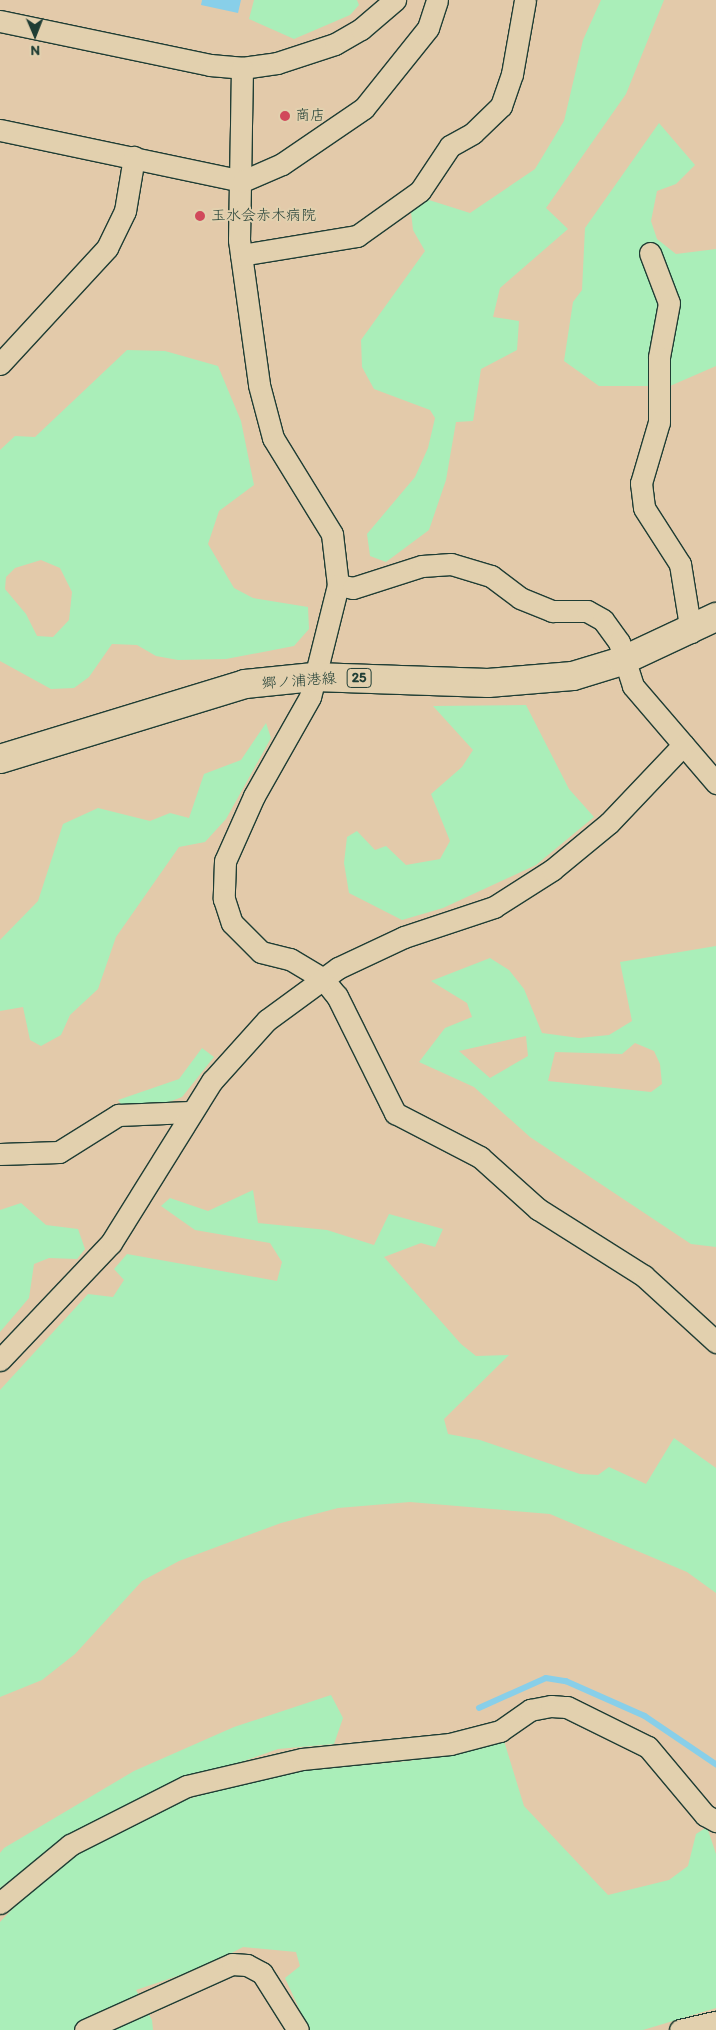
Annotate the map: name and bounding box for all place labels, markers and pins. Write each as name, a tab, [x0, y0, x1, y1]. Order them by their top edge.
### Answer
place label: 商店	[295, 107, 325, 125]
marker: 商店	[279, 110, 291, 122]
place label: 玉水会赤木病院	[211, 207, 316, 225]
marker: 玉水会赤木病院	[193, 209, 207, 223]

